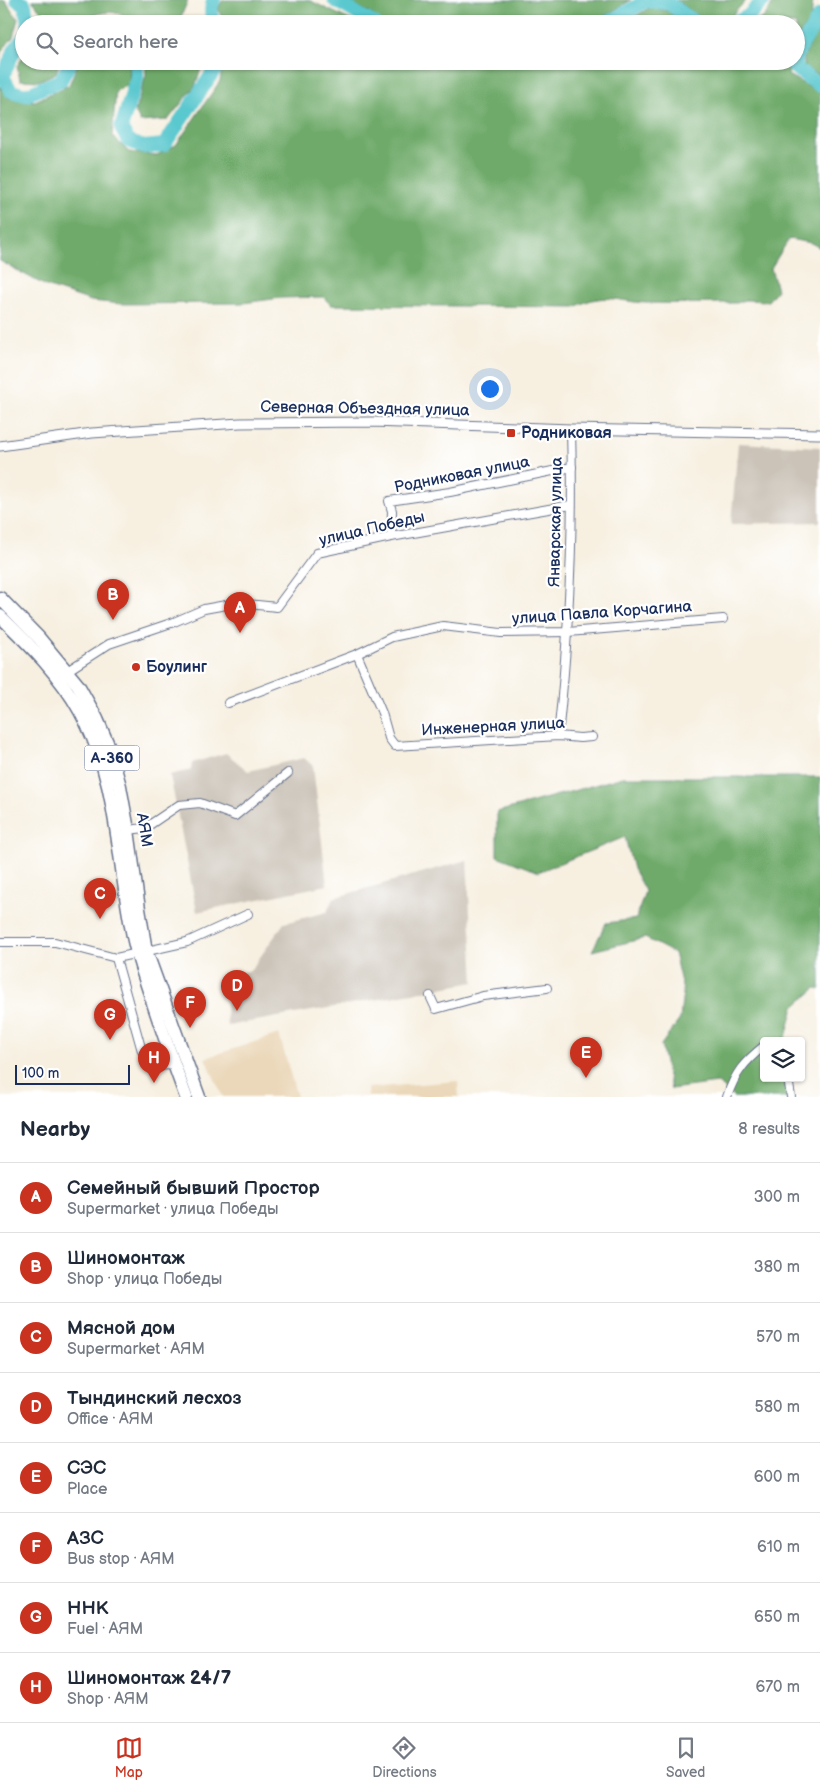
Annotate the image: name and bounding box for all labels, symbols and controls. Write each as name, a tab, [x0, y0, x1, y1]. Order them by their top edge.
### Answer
search box	[15, 15, 805, 70]
icon: search	[33, 29, 61, 57]
text: Search here	[73, 31, 178, 54]
your location	[477, 376, 503, 402]
street label: Северная Объездная улица	[260, 398, 470, 420]
place label: Родниковая	[521, 424, 612, 443]
marker: Родниковая	[505, 427, 517, 439]
street label: Родниковая улица	[393, 452, 532, 497]
street label: Январская улица	[545, 456, 567, 587]
street label: улица Победы	[317, 508, 427, 550]
pin: B	[97, 579, 129, 620]
pin: A	[224, 592, 256, 633]
street label: улица Павла Корчагина	[511, 597, 693, 629]
place label: Боулинг	[146, 658, 208, 677]
marker: Боулинг	[130, 661, 142, 673]
street label: Инженерная улица	[421, 714, 566, 740]
road number: А-360	[84, 746, 140, 770]
street label: АЯМ	[132, 811, 156, 848]
pin: C	[84, 878, 116, 919]
pin: D	[221, 970, 253, 1011]
pin: F	[174, 987, 206, 1028]
pin: G	[94, 999, 126, 1040]
pin: E	[570, 1037, 602, 1078]
map controls	[760, 1037, 805, 1082]
button: layers	[760, 1037, 805, 1082]
pin: H	[138, 1042, 170, 1083]
scale bar	[15, 1062, 130, 1085]
text: 100 m	[22, 1065, 59, 1082]
text: Nearby	[20, 1117, 90, 1142]
text: 8 results	[738, 1120, 800, 1139]
text: Семейный бывший Простор	[67, 1177, 320, 1200]
text: A	[31, 1188, 41, 1207]
text: 300 m	[754, 1188, 800, 1207]
text: Supermarket · улица Победы	[67, 1200, 278, 1219]
text: Шиномонтаж	[67, 1247, 185, 1270]
text: B	[30, 1258, 42, 1277]
text: 380 m	[754, 1258, 800, 1277]
text: Shop · улица Победы	[67, 1270, 222, 1289]
text: Мясной дом	[67, 1317, 175, 1340]
text: C	[30, 1328, 42, 1347]
text: 570 m	[756, 1328, 800, 1347]
text: Supermarket · АЯМ	[67, 1340, 205, 1359]
text: Тындинский лесхоз	[67, 1387, 242, 1410]
text: D	[30, 1398, 42, 1417]
text: 580 m	[755, 1398, 800, 1417]
text: Office · АЯМ	[67, 1410, 153, 1429]
text: СЭС	[67, 1457, 106, 1480]
text: E	[31, 1468, 41, 1487]
text: 600 m	[754, 1468, 800, 1487]
text: Place	[67, 1480, 108, 1499]
text: АЗС	[67, 1527, 104, 1550]
text: F	[31, 1538, 41, 1557]
text: 610 m	[757, 1538, 800, 1557]
text: Bus stop · АЯМ	[67, 1550, 175, 1569]
text: ННК	[67, 1597, 109, 1620]
text: G	[30, 1608, 42, 1627]
text: 650 m	[754, 1608, 800, 1627]
text: Fuel · АЯМ	[67, 1620, 143, 1639]
text: Шиномонтаж 24/7	[67, 1667, 231, 1690]
text: H	[30, 1678, 42, 1697]
text: 670 m	[755, 1678, 800, 1697]
text: Shop · АЯМ	[67, 1690, 149, 1709]
tab: Map	[115, 1734, 143, 1781]
tab: Directions	[372, 1734, 437, 1781]
tab: Saved	[666, 1734, 705, 1781]

